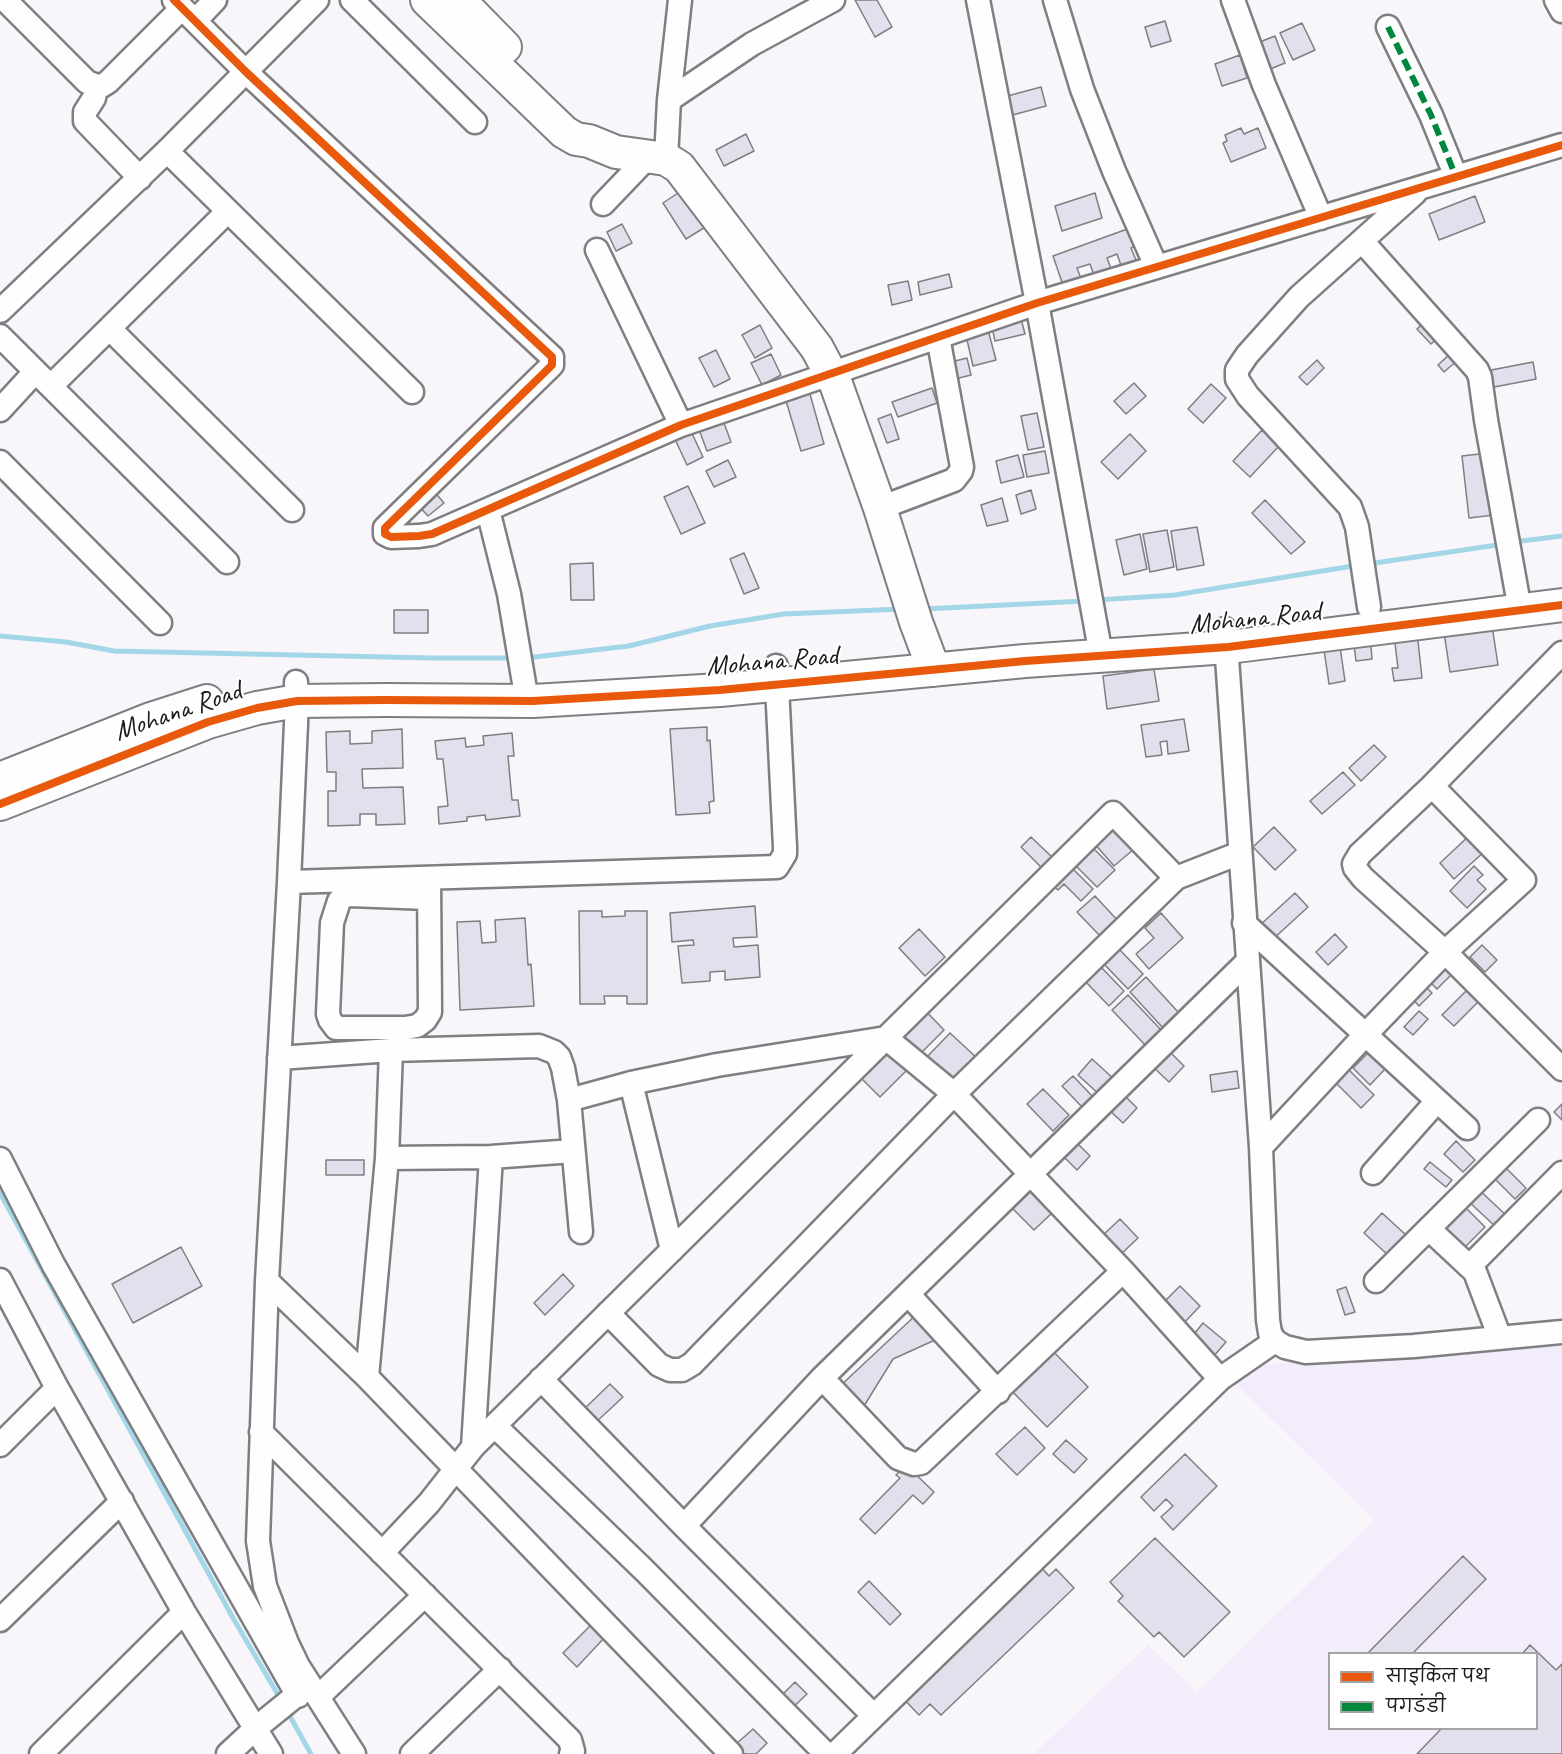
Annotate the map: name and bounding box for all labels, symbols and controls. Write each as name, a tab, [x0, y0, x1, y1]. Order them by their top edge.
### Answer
street label: Mohana Road	[1188, 595, 1322, 643]
street label: Mohana Road	[705, 640, 839, 684]
street label: Mohana Road	[110, 675, 246, 749]
legend	[1328, 1652, 1538, 1730]
text: साइकिल पथ	[1386, 1665, 1489, 1687]
text: पगडंडी	[1386, 1695, 1446, 1717]

